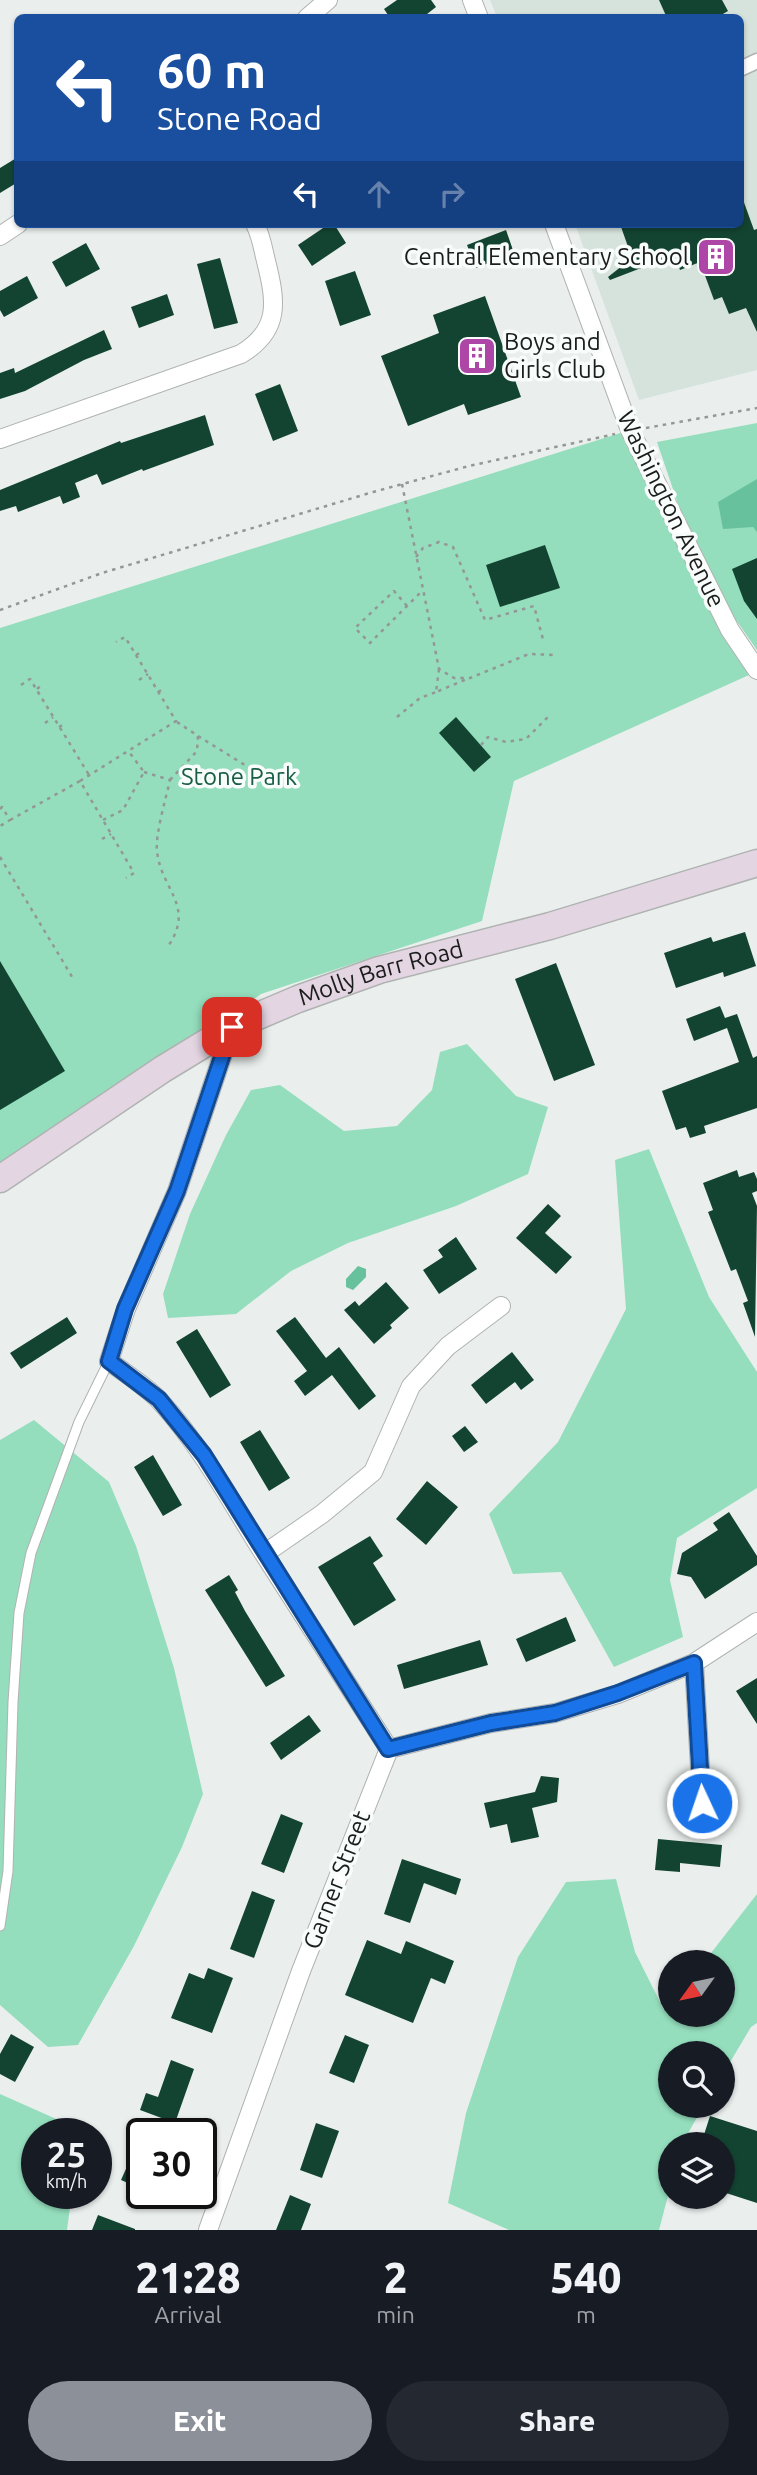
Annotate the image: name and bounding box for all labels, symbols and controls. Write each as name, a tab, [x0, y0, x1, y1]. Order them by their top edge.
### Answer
icon: left	[42, 42, 133, 133]
text: 60 m	[157, 42, 266, 97]
text: Stone Road	[157, 100, 322, 136]
icon: left	[287, 175, 325, 213]
icon: ahead	[360, 175, 398, 213]
icon: right	[433, 175, 471, 213]
building icon: Central Elementary School	[695, 236, 737, 278]
place label: Central Elementary School	[404, 243, 689, 270]
place label: Boys and Girls Club	[504, 328, 606, 383]
building icon: Boys and Girls Club	[456, 335, 498, 377]
street label: Washington Avenue	[612, 406, 731, 611]
park label: Stone Park	[181, 763, 297, 790]
street label: Molly Barr Road	[294, 935, 466, 1011]
pin	[202, 997, 262, 1057]
icon: arrive	[213, 1008, 251, 1046]
position arrow	[665, 1766, 739, 1840]
street label: Garner Street	[298, 1806, 375, 1953]
north arrow	[658, 1950, 735, 2026]
map controls	[658, 1950, 735, 2209]
button: search	[658, 2041, 735, 2118]
speed limit sign: 30	[126, 2118, 217, 2209]
button: layers	[658, 2132, 735, 2209]
text: 25	[47, 2134, 86, 2174]
text: km/h	[46, 2171, 87, 2191]
text: 21:28	[136, 2254, 241, 2301]
text: 2	[384, 2254, 407, 2301]
text: 540	[550, 2254, 621, 2301]
text: Arrival	[155, 2302, 222, 2327]
text: min	[376, 2302, 415, 2327]
text: m	[576, 2302, 596, 2327]
button: Exit	[28, 2381, 372, 2461]
button: Share	[386, 2381, 729, 2461]

